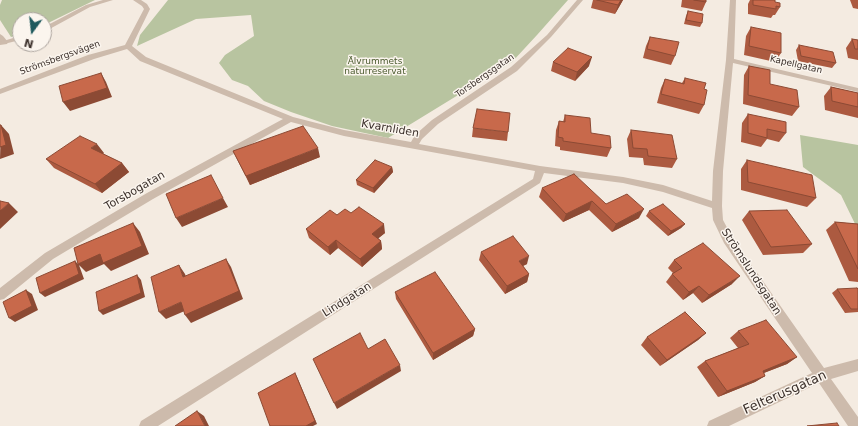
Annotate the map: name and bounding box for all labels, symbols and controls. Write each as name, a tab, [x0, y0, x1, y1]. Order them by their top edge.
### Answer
north arrow	[12, 12, 52, 52]
text: N	[23, 36, 35, 51]
street label: Strömsbergsvägen	[18, 38, 102, 78]
street label: Torsbergsgatan	[454, 52, 516, 100]
street label: Kapellgatan	[769, 54, 823, 76]
park label: Älvrummets naturreservat	[344, 57, 406, 78]
street label: Kvarnliden	[360, 117, 420, 141]
street label: Torsbogatan	[103, 168, 167, 214]
street label: Strömslundsgatan	[718, 226, 784, 318]
street label: Lindgatan	[320, 280, 374, 320]
street label: Felterusgatan	[741, 368, 829, 418]

